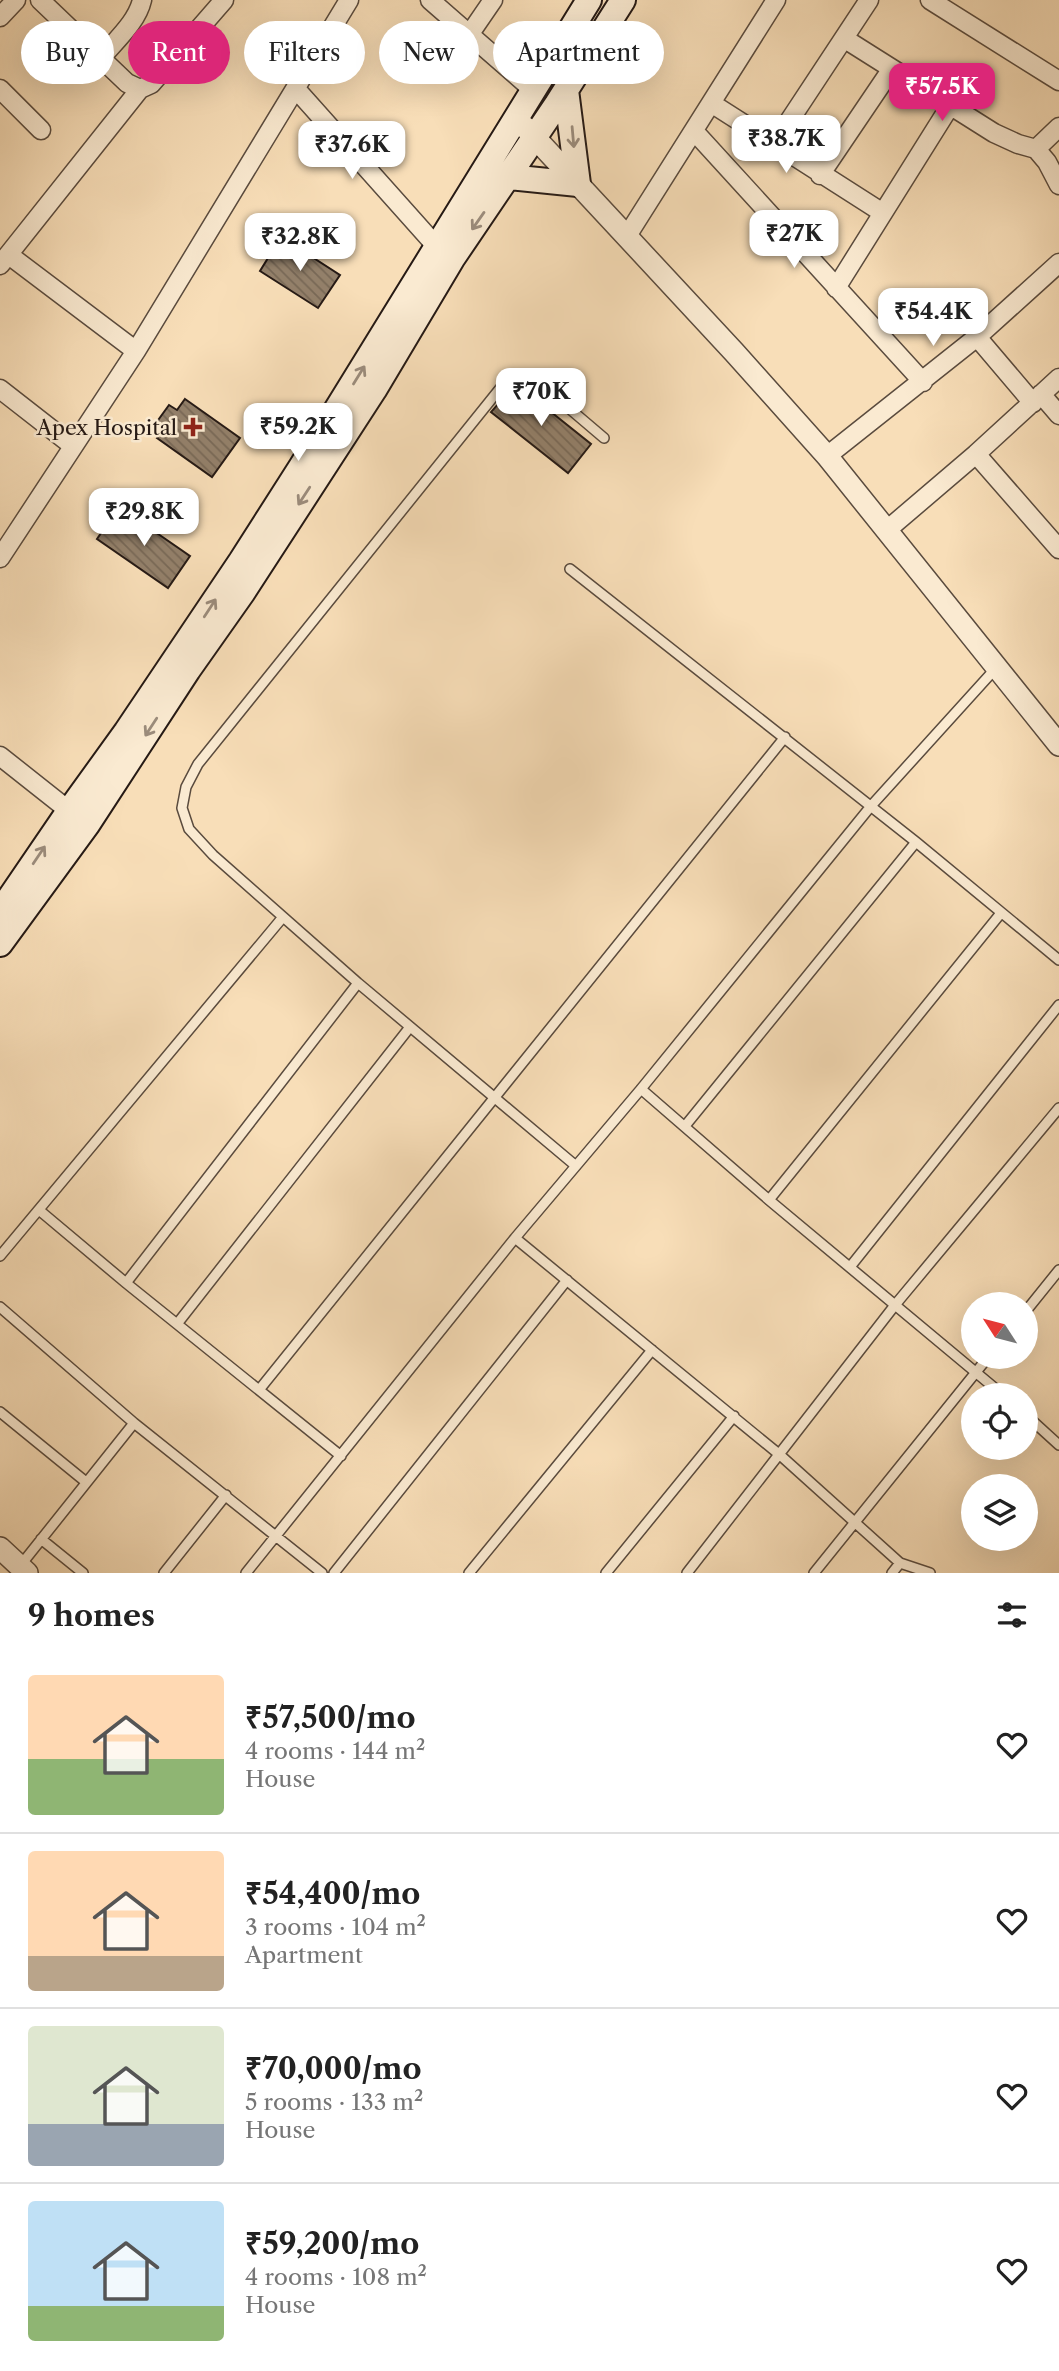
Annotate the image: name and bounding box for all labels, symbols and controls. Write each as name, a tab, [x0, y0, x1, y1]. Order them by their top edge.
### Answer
chip: Buy	[21, 21, 114, 84]
chip: Rent	[128, 21, 230, 84]
chip: Filters	[244, 21, 365, 84]
chip: New	[379, 21, 479, 84]
chip: Apartment	[493, 21, 664, 84]
pin: ₹57.5K	[885, 64, 999, 123]
text: ₹57.5K	[905, 72, 979, 100]
pin: ₹38.7K	[729, 116, 843, 175]
pin: ₹37.6K	[295, 122, 409, 181]
text: ₹38.7K	[748, 124, 824, 152]
one-way arrow	[567, 125, 580, 148]
text: ₹37.6K	[314, 130, 390, 158]
pin: ₹27K	[753, 210, 835, 270]
one-way arrow	[471, 211, 485, 230]
pin: ₹32.8K	[243, 214, 357, 273]
text: ₹27K	[765, 219, 823, 247]
text: ₹32.8K	[261, 222, 339, 250]
pin: ₹54.4K	[876, 288, 990, 348]
text: ₹54.4K	[894, 297, 972, 325]
one-way arrow	[352, 365, 366, 385]
pin: ₹70K	[500, 368, 582, 428]
text: ₹70K	[512, 377, 570, 405]
pin: ₹59.2K	[241, 404, 355, 463]
text: ₹59.2K	[260, 412, 336, 440]
place label: Apex Hospital	[35, 415, 177, 440]
marker: Apex Hospital	[183, 417, 203, 437]
one-way arrow	[297, 486, 311, 506]
pin: ₹29.8K	[87, 489, 201, 548]
text: ₹29.8K	[105, 497, 183, 525]
one-way arrow	[203, 598, 217, 618]
one-way arrow	[144, 716, 158, 736]
one-way arrow	[31, 846, 46, 865]
north arrow	[961, 1292, 1038, 1368]
map controls	[961, 1292, 1038, 1551]
button: locate	[961, 1383, 1038, 1460]
button: layers	[961, 1474, 1038, 1551]
icon: filters	[993, 1596, 1031, 1634]
text: 9 homes	[28, 1597, 155, 1634]
text: ₹57,500/mo	[245, 1699, 415, 1736]
icon: home	[84, 1703, 168, 1787]
icon: heart	[993, 1726, 1031, 1764]
text: 4 rooms · 144 m²	[245, 1737, 425, 1765]
text: House	[245, 1765, 315, 1793]
text: ₹54,400/mo	[245, 1875, 420, 1912]
icon: home	[84, 1879, 168, 1963]
icon: heart	[993, 1902, 1031, 1940]
text: 3 rooms · 104 m²	[245, 1913, 426, 1941]
text: Apartment	[245, 1941, 363, 1969]
text: ₹70,000/mo	[245, 2050, 421, 2087]
icon: home	[84, 2054, 168, 2138]
icon: heart	[993, 2077, 1031, 2115]
text: 5 rooms · 133 m²	[245, 2088, 423, 2116]
text: House	[245, 2116, 315, 2144]
text: ₹59,200/mo	[245, 2225, 419, 2262]
icon: home	[84, 2229, 168, 2313]
icon: heart	[993, 2252, 1031, 2290]
text: 4 rooms · 108 m²	[245, 2263, 427, 2291]
text: House	[245, 2291, 315, 2319]

